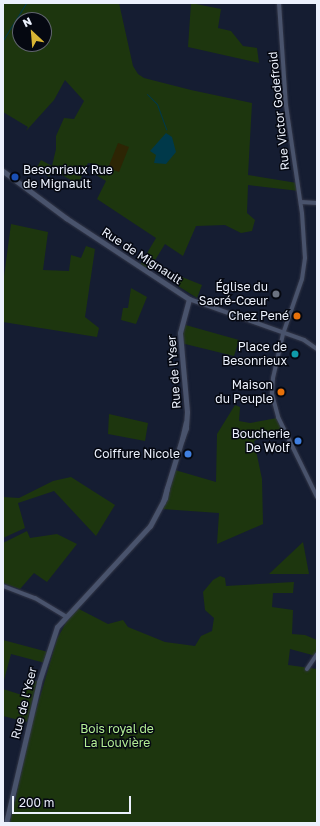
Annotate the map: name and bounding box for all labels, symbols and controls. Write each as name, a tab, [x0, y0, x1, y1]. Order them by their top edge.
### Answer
north arrow	[12, 12, 52, 52]
text: N	[20, 14, 34, 29]
street label: Rue Victor Godefroid	[266, 51, 292, 171]
place label: Besonrieux Rue de Mignault	[23, 163, 113, 191]
marker: Besonrieux Rue de Mignault	[10, 172, 20, 182]
street label: Rue de Mignault	[99, 225, 185, 287]
place label: Église du Sacré-Cœur	[199, 280, 268, 308]
marker: Église du Sacré-Cœur	[271, 289, 281, 299]
place label: Chez Pené	[228, 309, 289, 323]
marker: Chez Pené	[292, 311, 302, 321]
street label: Rue de l'Yser	[164, 335, 184, 409]
place label: Place de Besonrieux	[222, 340, 287, 368]
marker: Place de Besonrieux	[290, 349, 300, 359]
place label: Maison du Peuple	[215, 378, 273, 406]
marker: Maison du Peuple	[276, 387, 286, 397]
place label: Boucherie De Wolf	[232, 427, 290, 455]
marker: Boucherie De Wolf	[293, 436, 303, 446]
place label: Coiffure Nicole	[94, 447, 180, 461]
marker: Coiffure Nicole	[183, 449, 193, 459]
street label: Rue de l'Yser	[8, 666, 40, 740]
park label: Bois royal de La Louvière	[80, 722, 154, 750]
scale bar	[14, 788, 133, 814]
text: 200 m	[19, 795, 54, 810]

